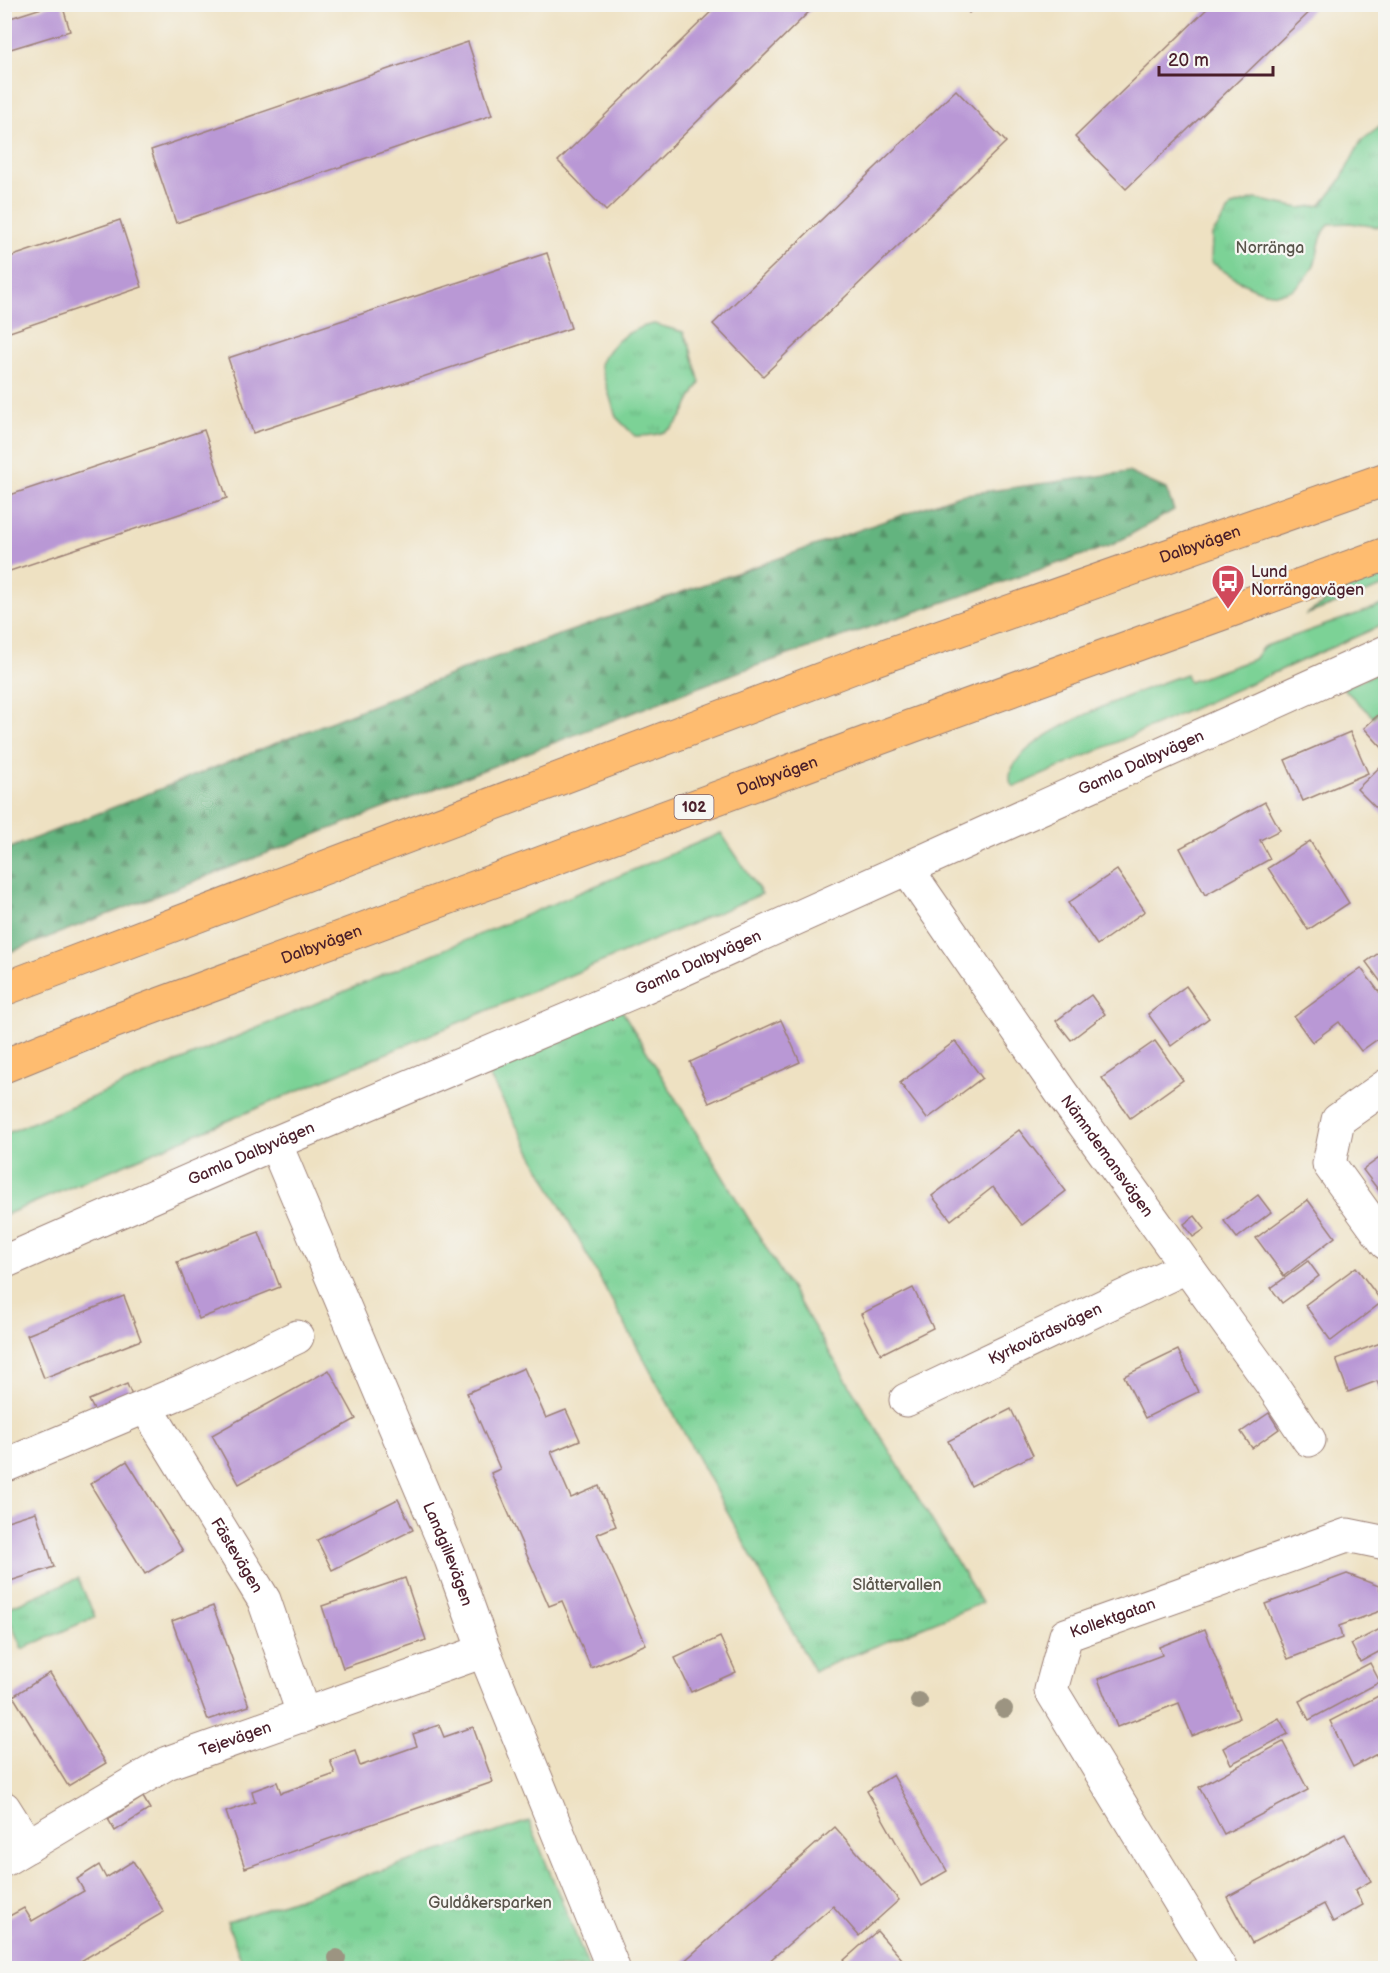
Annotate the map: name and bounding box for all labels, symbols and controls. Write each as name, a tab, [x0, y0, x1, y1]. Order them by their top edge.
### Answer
scale bar	[1159, 39, 1273, 77]
text: 20 m	[1168, 50, 1209, 71]
park label: Norränga	[1236, 239, 1304, 258]
street label: Dalbyvägen	[1157, 522, 1243, 568]
bus stop icon: Lund Norrängavägen	[1210, 563, 1246, 610]
place label: Lund Norrängavägen	[1251, 563, 1364, 600]
street label: Gamla Dalbyvägen	[1075, 726, 1207, 799]
street label: Dalbyvägen	[734, 752, 820, 799]
road number: 102	[674, 795, 714, 819]
street label: Dalbyvägen	[279, 921, 365, 968]
street label: Gamla Dalbyvägen	[632, 926, 764, 999]
street label: Nämndemansvägen	[1057, 1092, 1157, 1221]
street label: Gamla Dalbyvägen	[185, 1118, 317, 1189]
street label: Kyrkovärdsvägen	[985, 1299, 1105, 1369]
street label: Landgillevägen	[419, 1499, 477, 1609]
street label: Fästevägen	[207, 1515, 267, 1596]
park label: Slåttervallen	[853, 1576, 941, 1595]
street label: Kollektgatan	[1067, 1594, 1158, 1642]
street label: Tejevägen	[197, 1717, 274, 1760]
park label: Guldåkersparken	[428, 1894, 552, 1913]

